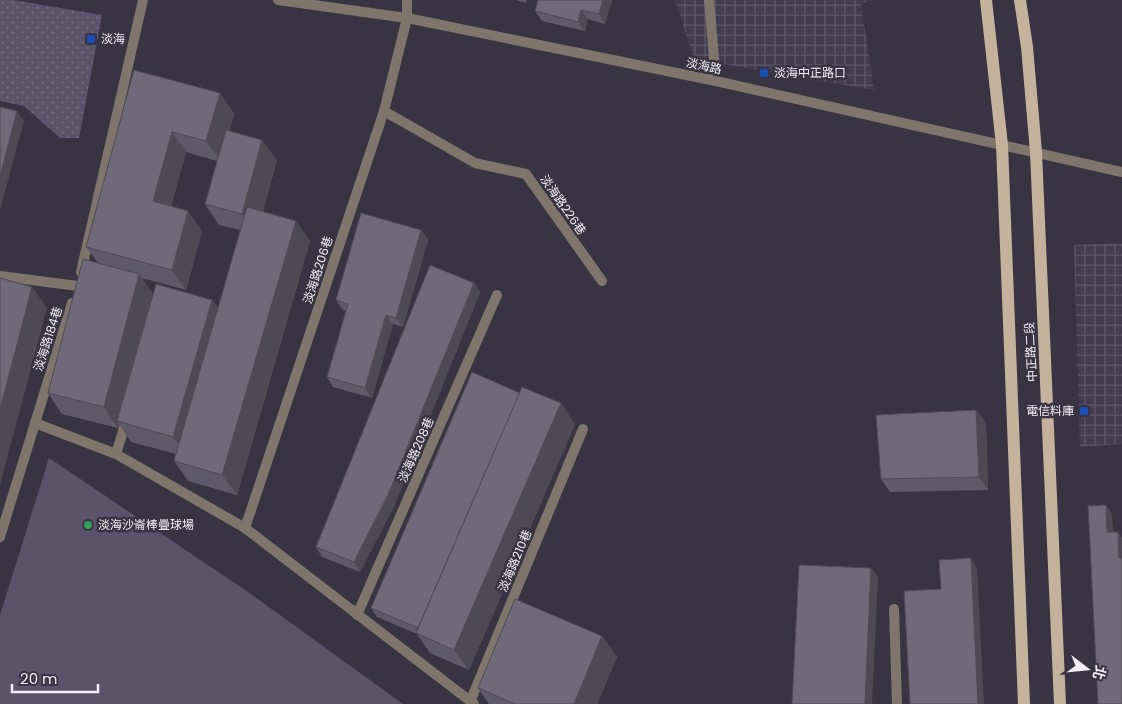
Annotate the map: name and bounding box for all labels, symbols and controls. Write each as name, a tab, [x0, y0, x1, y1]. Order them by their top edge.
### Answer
place label: 淡海	[101, 30, 125, 47]
marker: 淡海	[85, 33, 97, 45]
street label: 淡海路	[685, 53, 723, 78]
place label: 淡海中正路口	[774, 64, 846, 81]
marker: 淡海中正路口	[758, 67, 770, 79]
street label: 淡海路226巷	[537, 171, 590, 238]
street label: 淡海路206巷	[299, 234, 336, 306]
street label: 淡海路184巷	[29, 304, 66, 373]
street label: 中正路二段	[1020, 322, 1041, 382]
place label: 電信料庫	[1026, 402, 1074, 419]
marker: 電信料庫	[1078, 405, 1090, 417]
street label: 淡海路208巷	[394, 414, 438, 485]
place label: 淡海沙崙棒疊球場	[98, 516, 194, 533]
marker: 淡海沙崙棒疊球場	[82, 519, 94, 531]
street label: 淡海路210巷	[494, 527, 535, 595]
north arrow	[1062, 644, 1112, 694]
scale bar	[12, 662, 99, 694]
text: 北	[1088, 663, 1111, 682]
text: 20 m	[20, 668, 58, 689]

